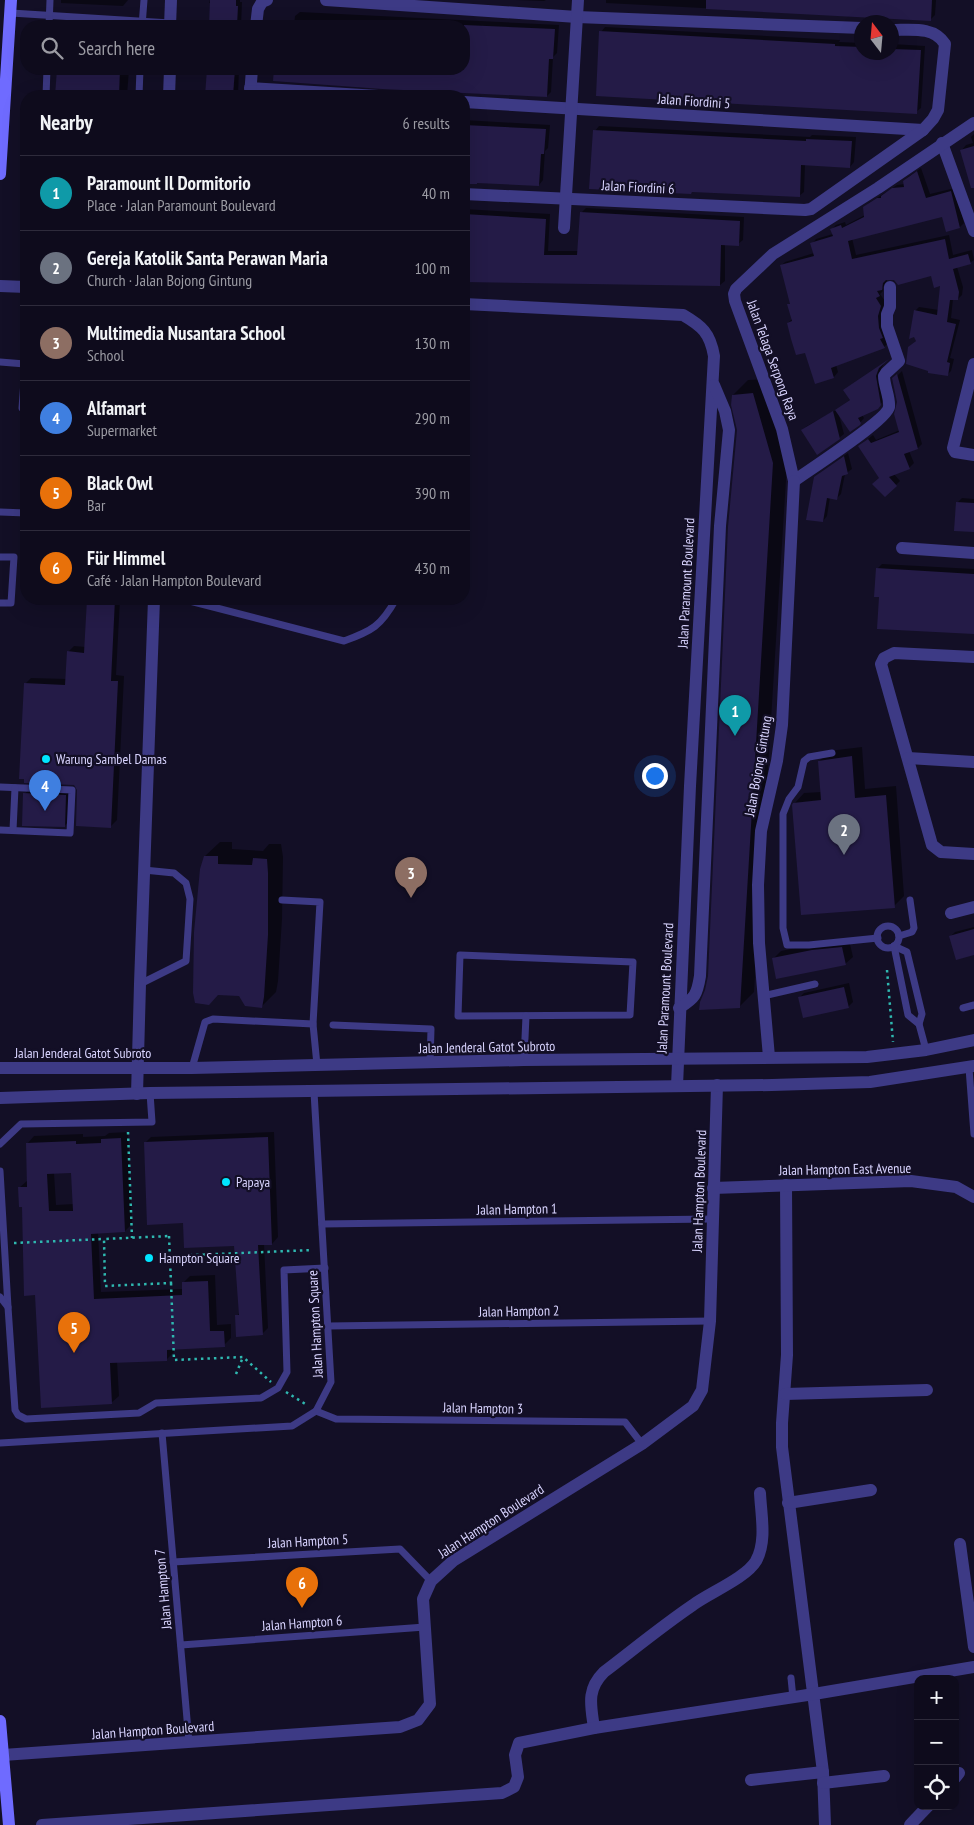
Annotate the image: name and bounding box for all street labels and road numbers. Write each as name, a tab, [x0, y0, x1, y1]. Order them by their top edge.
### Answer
street label: Jalan Fiordini 5	[656, 89, 731, 113]
street label: Jalan Fiordini 6	[600, 176, 675, 198]
street label: Jalan Telaga Serpong Raya	[743, 296, 803, 423]
street label: Jalan Paramount Boulevard	[674, 517, 698, 650]
street label: Jalan Bojong Gintung	[740, 714, 776, 819]
street label: Jalan Paramount Boulevard	[653, 922, 677, 1055]
street label: Jalan Jenderal Gatot Subroto	[418, 1037, 555, 1057]
street label: Jalan Jenderal Gatot Subroto	[14, 1044, 151, 1062]
street label: Jalan Hampton Boulevard	[688, 1129, 710, 1254]
street label: Jalan Hampton East Avenue	[778, 1159, 912, 1179]
street label: Jalan Hampton 1	[476, 1199, 557, 1219]
street label: Jalan Hampton Square	[303, 1270, 327, 1379]
street label: Jalan Hampton 2	[478, 1301, 559, 1321]
street label: Jalan Hampton 3	[442, 1398, 523, 1418]
street label: Jalan Hampton Boulevard	[434, 1480, 547, 1562]
street label: Jalan Hampton 5	[266, 1530, 349, 1552]
street label: Jalan Hampton 7	[151, 1548, 176, 1631]
street label: Jalan Hampton 6	[260, 1611, 343, 1635]
street label: Jalan Hampton Boulevard	[90, 1717, 215, 1743]

